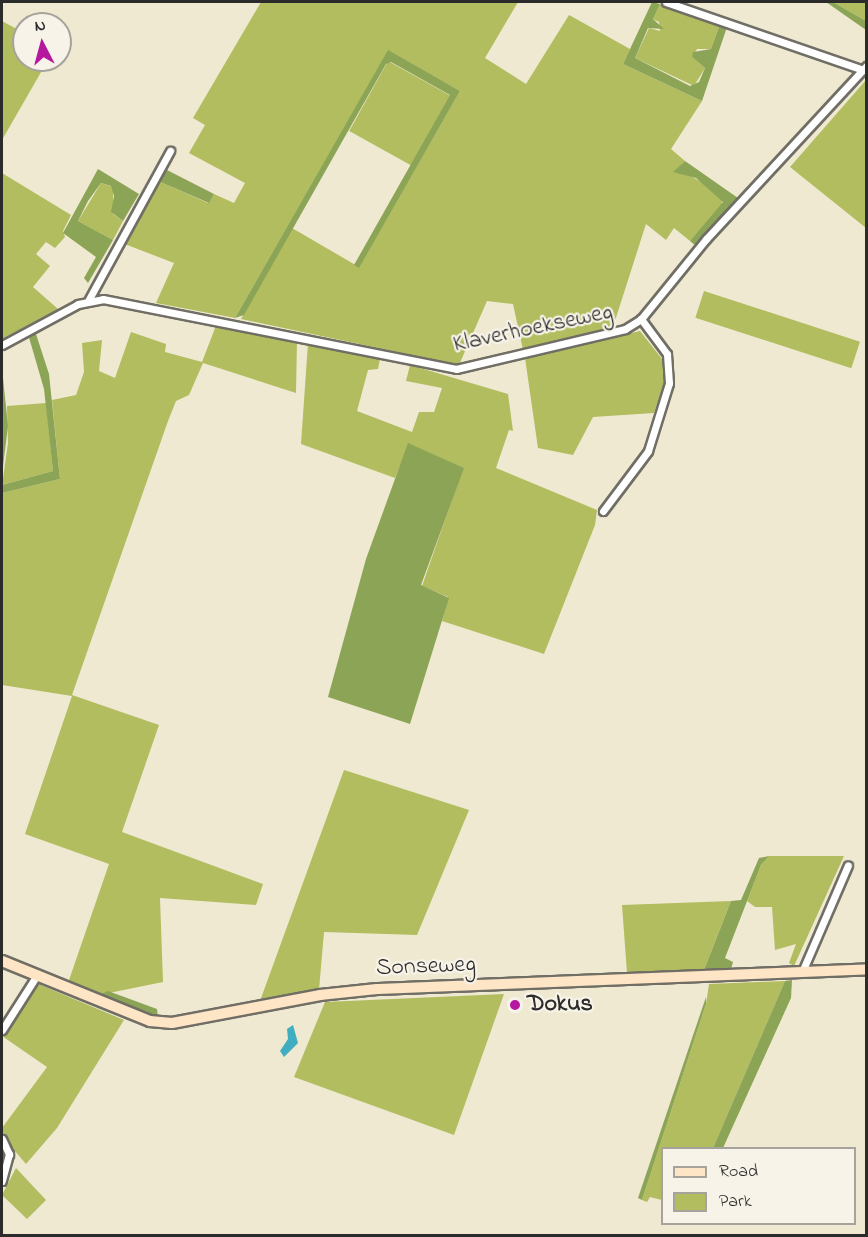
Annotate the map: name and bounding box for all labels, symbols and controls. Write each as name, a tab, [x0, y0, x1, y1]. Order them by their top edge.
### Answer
north arrow	[12, 12, 72, 72]
text: N	[34, 14, 47, 39]
street label: Klaverhoekseweg	[451, 298, 615, 360]
street label: Sonseweg	[376, 951, 476, 983]
place label: Dokus	[527, 991, 593, 1019]
marker: Dokus	[508, 998, 522, 1012]
legend	[661, 1147, 856, 1225]
text: Road	[719, 1159, 758, 1185]
text: Park	[719, 1189, 752, 1215]

